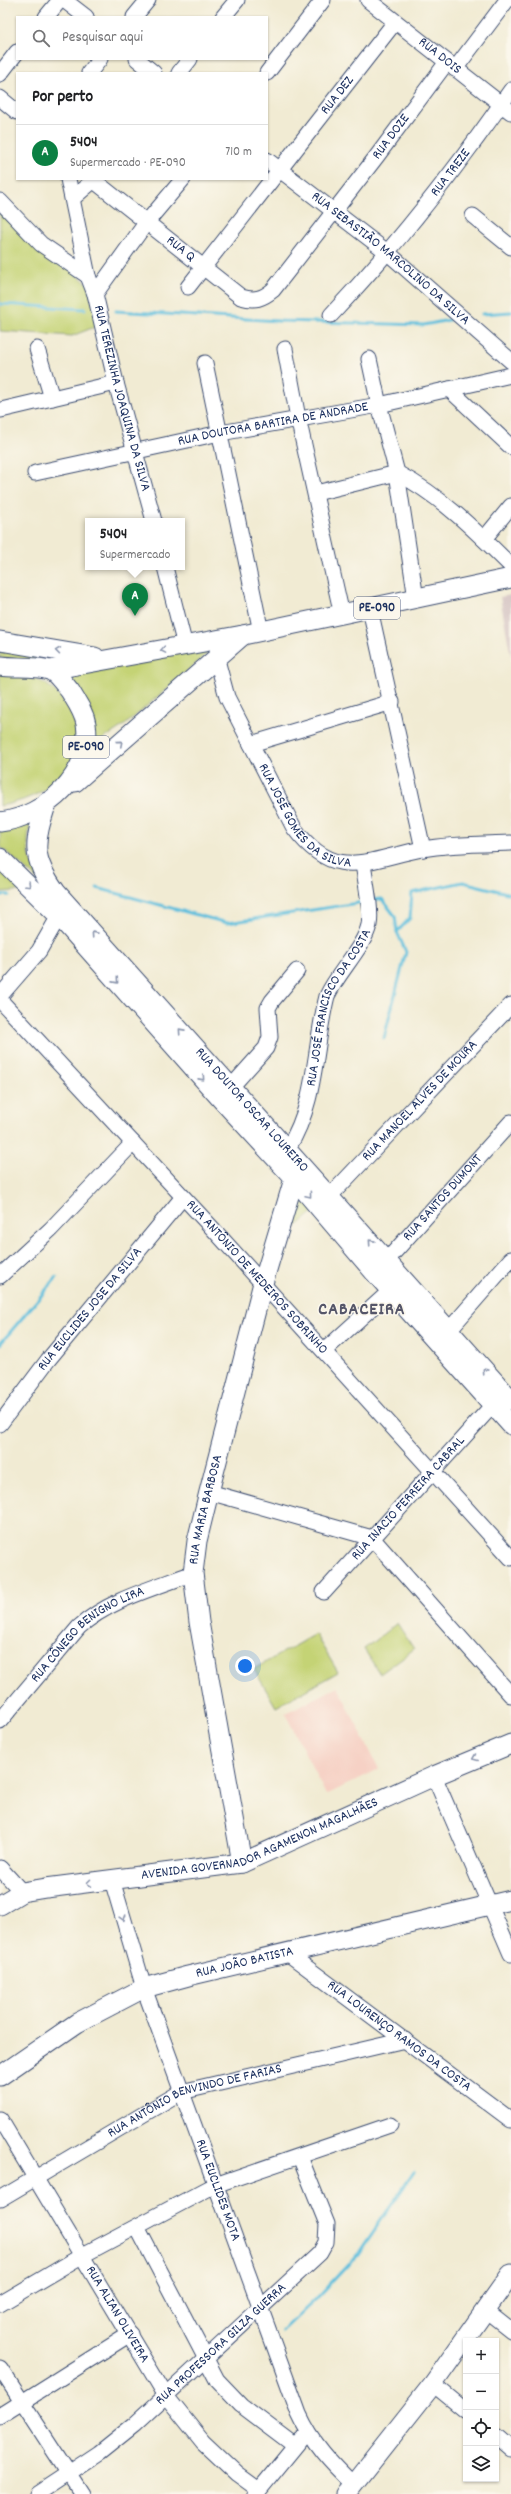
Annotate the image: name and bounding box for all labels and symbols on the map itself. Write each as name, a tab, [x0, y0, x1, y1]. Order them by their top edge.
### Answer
street label: RUA DOIS	[414, 33, 466, 79]
street label: RUA DEZ	[316, 71, 360, 119]
street label: RUA DOZE	[368, 109, 415, 164]
street label: RUA TREZE	[426, 144, 476, 201]
street label: RUA SEBASTIÃO MARCOLINO DA SILVA	[307, 187, 474, 330]
street label: RUA Q	[162, 231, 200, 267]
street label: RUA TEREZINHA JOAQUINA DA SILVA	[88, 303, 155, 494]
street label: RUA DOUTORA BARTIRA DE ANDRADE	[176, 397, 370, 452]
pin: A	[122, 583, 148, 616]
road number: PE-090	[354, 597, 400, 619]
one-way arrow	[160, 645, 166, 653]
one-way arrow	[55, 647, 61, 656]
road number: PE-090	[63, 736, 109, 758]
one-way arrow	[115, 740, 123, 747]
street label: RUA JOSÉ GOMES DA SILVA	[253, 760, 352, 873]
one-way arrow	[23, 880, 31, 888]
street label: RUA JOSÉ FRANCISCO DA COSTA	[301, 926, 377, 1088]
one-way arrow	[91, 931, 99, 939]
one-way arrow	[111, 976, 119, 984]
one-way arrow	[179, 1028, 186, 1035]
street label: RUA MANOEL ALVES DE MOURA	[358, 1035, 483, 1166]
street label: RUA DOUTOR OSCAR LOUREIRO	[190, 1043, 313, 1177]
one-way arrow	[198, 1074, 205, 1081]
street label: RUA SANTOS DUMONT	[398, 1150, 488, 1246]
one-way arrow	[304, 1191, 311, 1198]
street label: RUA ANTÔNIO DE MEDEIROS SOBRINHO	[181, 1196, 332, 1359]
one-way arrow	[368, 1240, 375, 1247]
street label: RUA EUCLIDES JOSE DA SILVA	[33, 1243, 148, 1375]
district label: CABACEIRA	[318, 1298, 406, 1323]
one-way arrow	[483, 1368, 490, 1375]
street label: RUA INÁCIO FERREIRA CABRAL	[347, 1432, 470, 1565]
street label: RUA MARIA BARBOSA	[184, 1452, 228, 1565]
street label: RUA CÔNEGO BENIGNO LIRA	[26, 1582, 148, 1687]
your location	[235, 1656, 255, 1676]
one-way arrow	[472, 1754, 479, 1762]
street label: AVENIDA GOVERNADOR AGAMENON MAGALHÃES	[140, 1792, 382, 1886]
one-way arrow	[86, 1878, 92, 1887]
one-way arrow	[118, 1914, 127, 1921]
street label: RUA JOÃO BATISTA	[194, 1941, 296, 1984]
street label: RUA LOURENÇO RAMOS DA COSTA	[323, 1976, 476, 2097]
street label: RUA ANTÔNIO BENVINDO DE FARIAS	[104, 2059, 284, 2143]
street label: RUA EUCLIDES MOTA	[190, 2137, 245, 2244]
street label: RUA ALIAN OLIVEIRA	[80, 2262, 154, 2367]
street label: RUA PROFESSORA GILZA GUERRA	[151, 2278, 291, 2410]

